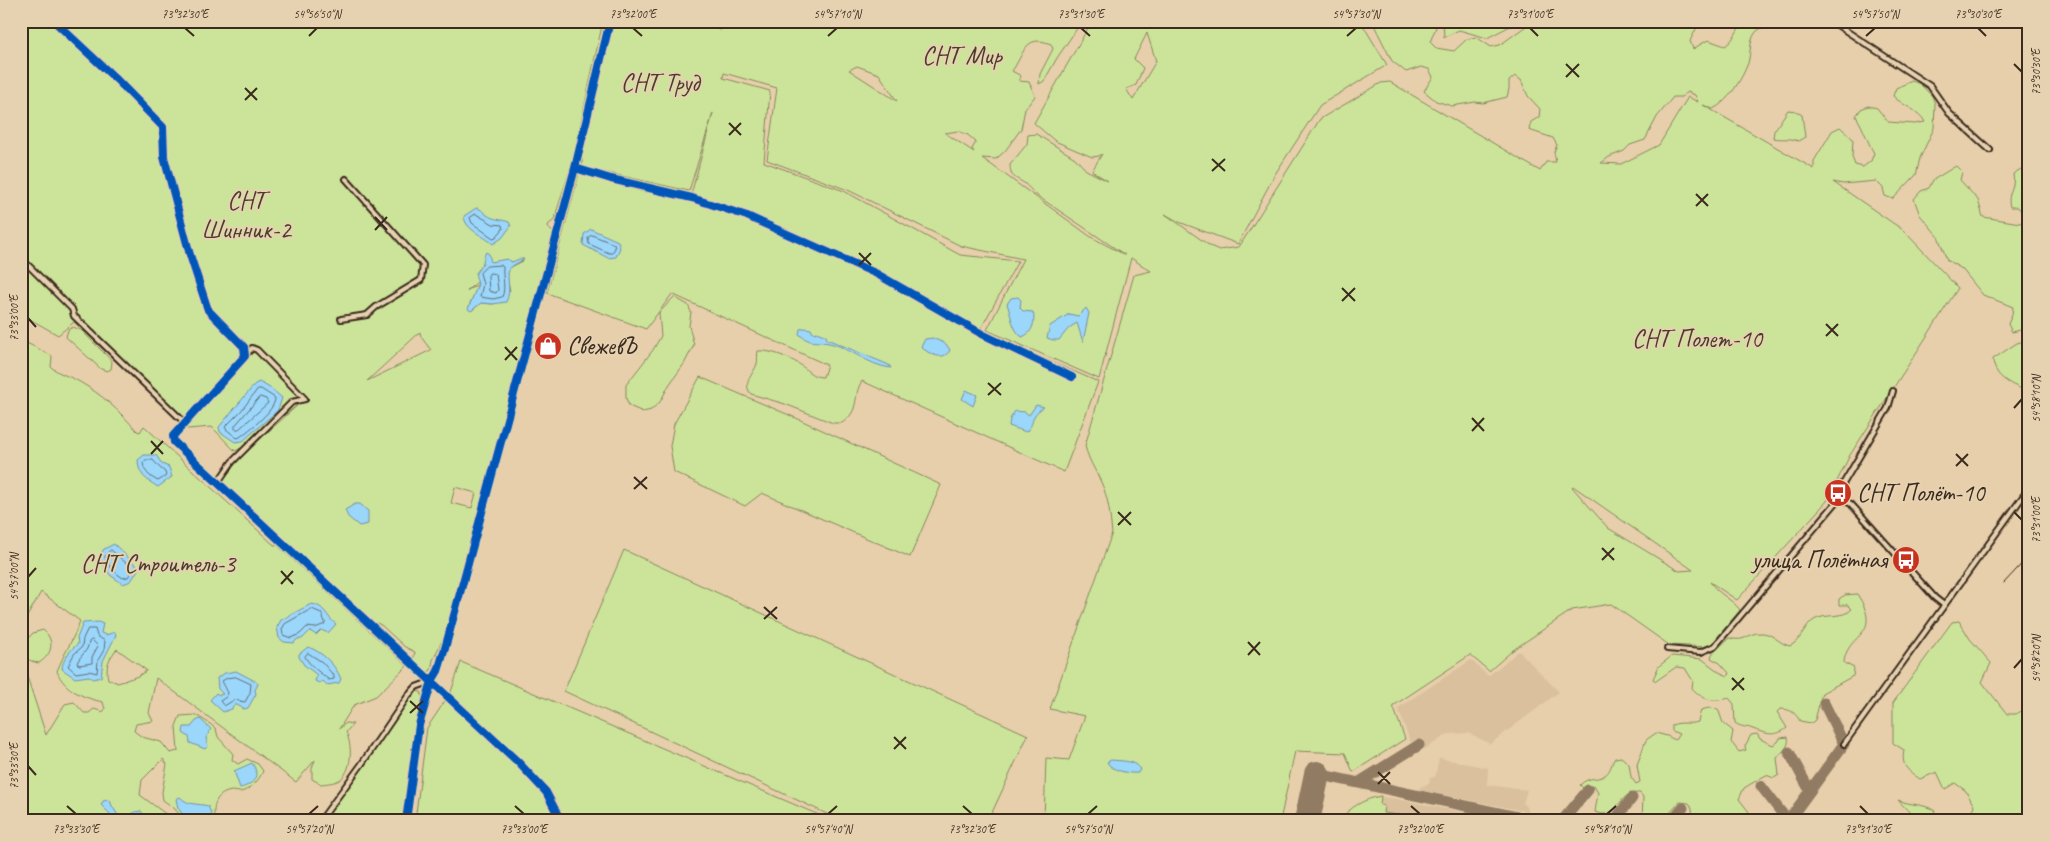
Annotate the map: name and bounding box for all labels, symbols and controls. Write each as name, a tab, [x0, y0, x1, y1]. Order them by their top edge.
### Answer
text: 73°32'30"E	[162, 6, 210, 22]
text: 54°56'50"N	[293, 6, 342, 22]
text: 73°32'00"E	[610, 6, 658, 22]
text: 54°57'10"N	[813, 6, 862, 22]
text: 73°31'30"E	[1058, 6, 1106, 22]
text: 54°57'30"N	[1332, 6, 1381, 22]
text: 73°31'00"E	[1507, 6, 1555, 22]
text: 54°57'50"N	[1851, 6, 1900, 22]
text: 73°30'30"E	[1955, 6, 2003, 22]
park label: СНТ Мир	[922, 40, 1004, 72]
text: 73°30'30"E	[2028, 47, 2044, 95]
park label: СНТ Труд	[621, 67, 701, 99]
park label: СНТ Шинник-2	[201, 185, 292, 246]
text: 73°33'00"E	[6, 293, 22, 341]
park label: СНТ Полет-10	[1632, 323, 1764, 355]
place label: СвежевЪ	[567, 330, 639, 362]
shop icon: СвежевЪ	[533, 331, 563, 361]
text: 54°58'10"N	[2028, 374, 2044, 423]
place label: СНТ Полёт-10	[1857, 477, 1986, 509]
bus stop icon: СНТ Полёт-10	[1823, 478, 1853, 508]
text: 73°31'00"E	[2028, 495, 2044, 543]
place label: улица Полётная	[1750, 544, 1889, 576]
bus stop icon: улица Полётная	[1891, 545, 1921, 575]
park label: СНТ Строитель-3	[81, 548, 237, 580]
text: 54°57'00"N	[6, 552, 22, 601]
text: 54°58'20"N	[2028, 634, 2044, 683]
text: 73°33'30"E	[6, 741, 22, 789]
text: 73°33'30"E	[53, 821, 101, 837]
text: 54°57'20"N	[285, 821, 334, 837]
text: 73°33'00"E	[501, 821, 549, 837]
text: 54°57'40"N	[804, 821, 853, 837]
text: 73°32'30"E	[949, 821, 997, 837]
text: 54°57'50"N	[1064, 821, 1113, 837]
text: 73°32'00"E	[1397, 821, 1445, 837]
text: 54°58'10"N	[1583, 821, 1632, 837]
text: 73°31'30"E	[1845, 821, 1893, 837]

